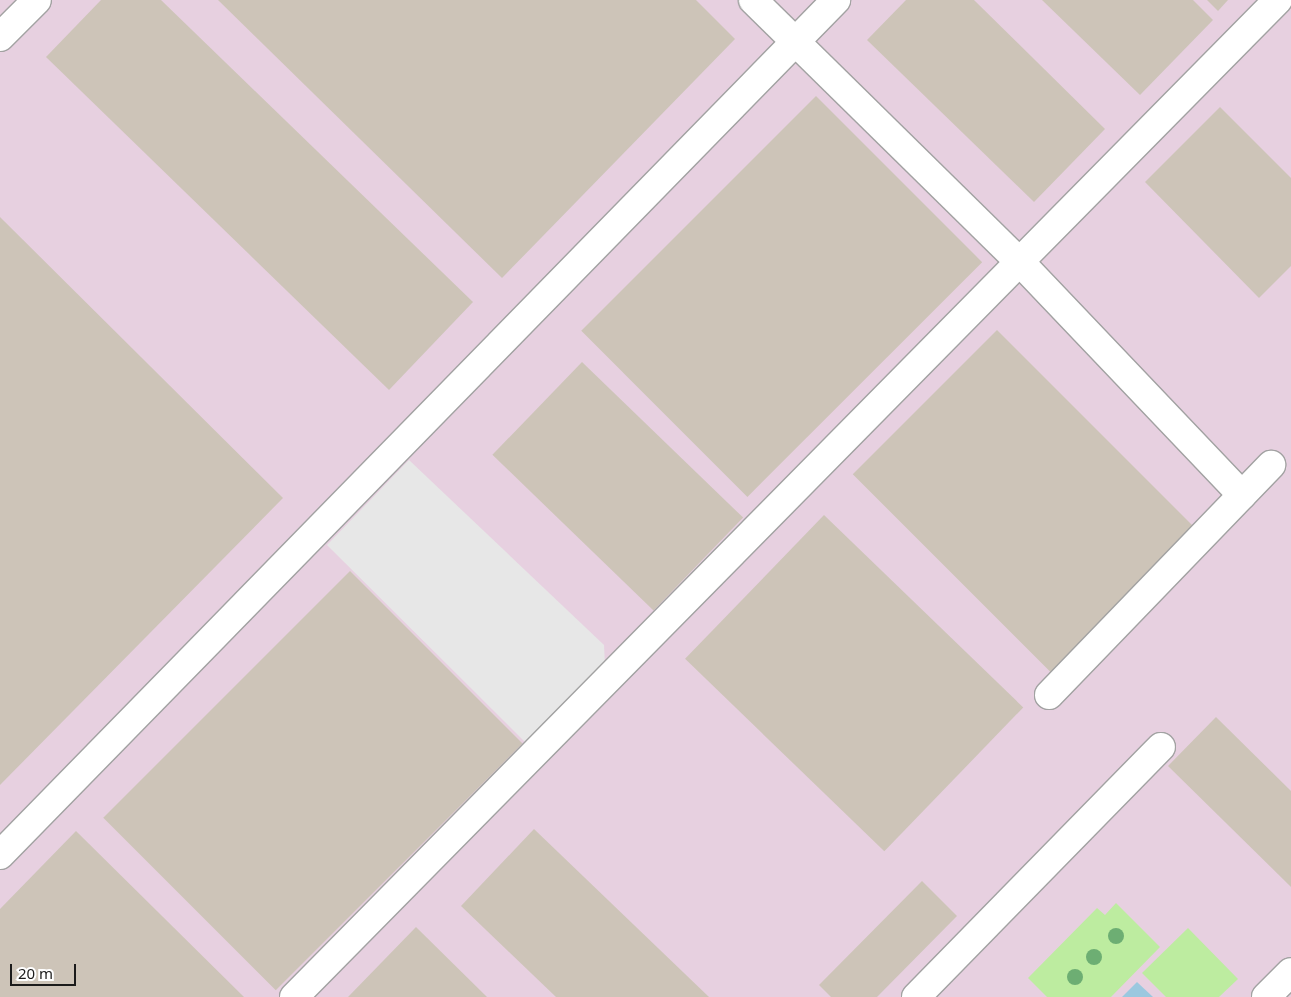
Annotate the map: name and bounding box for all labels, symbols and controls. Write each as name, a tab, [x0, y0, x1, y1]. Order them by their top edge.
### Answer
scale bar	[12, 954, 79, 986]
text: 20 m	[18, 963, 53, 983]

